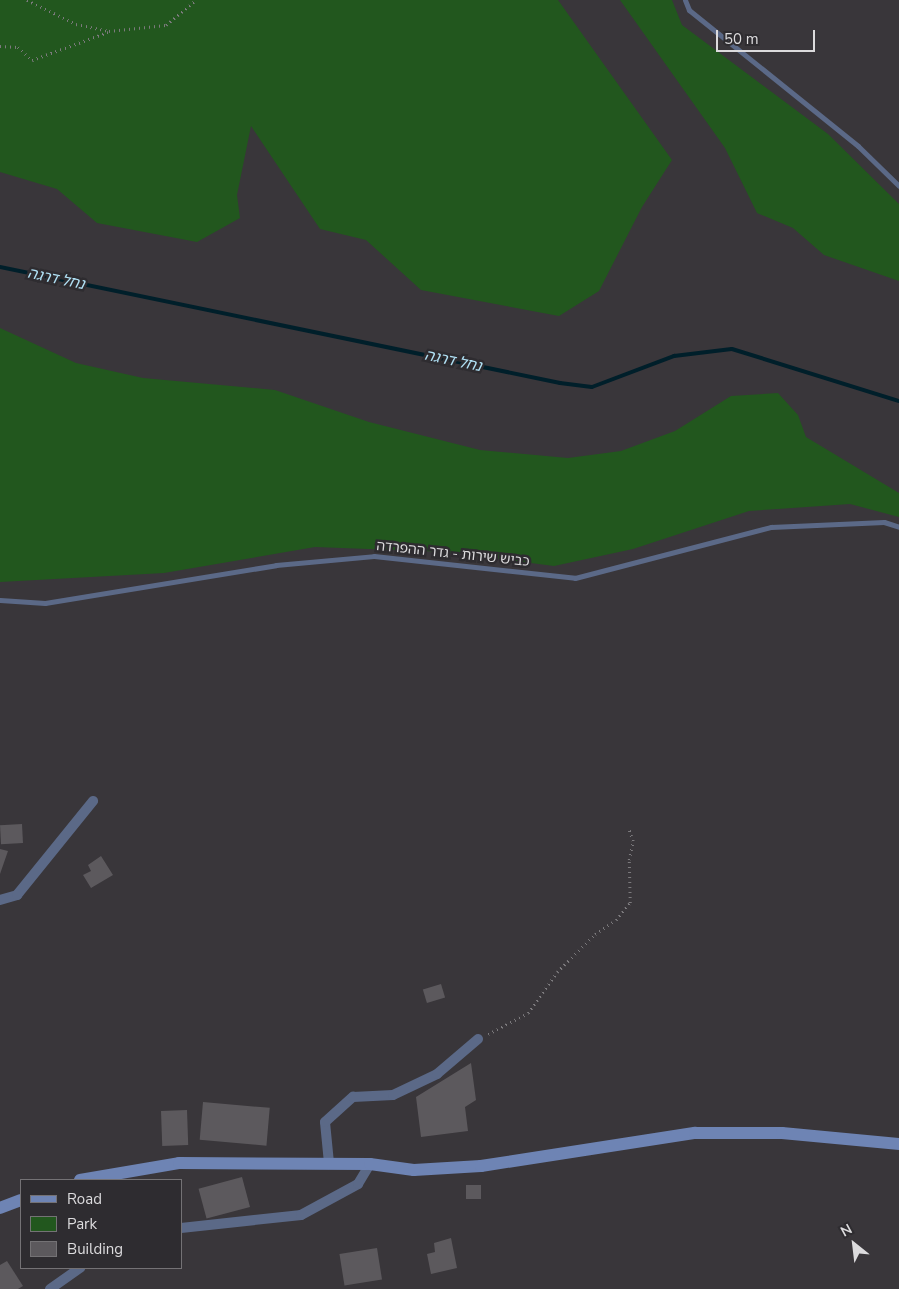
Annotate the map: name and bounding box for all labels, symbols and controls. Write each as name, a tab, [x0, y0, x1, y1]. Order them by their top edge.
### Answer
scale bar	[719, 20, 818, 52]
text: 50 m	[724, 29, 759, 49]
water label: נחל דרגה	[26, 264, 86, 294]
water label: נחל דרגה	[423, 346, 483, 376]
street label: כביש שירות - גדר ההפרדה	[375, 538, 531, 570]
legend	[20, 1179, 182, 1269]
text: Road	[67, 1189, 102, 1209]
text: Park	[67, 1214, 97, 1234]
north arrow	[829, 1219, 879, 1269]
text: N	[837, 1220, 856, 1241]
text: Building	[67, 1239, 123, 1259]

